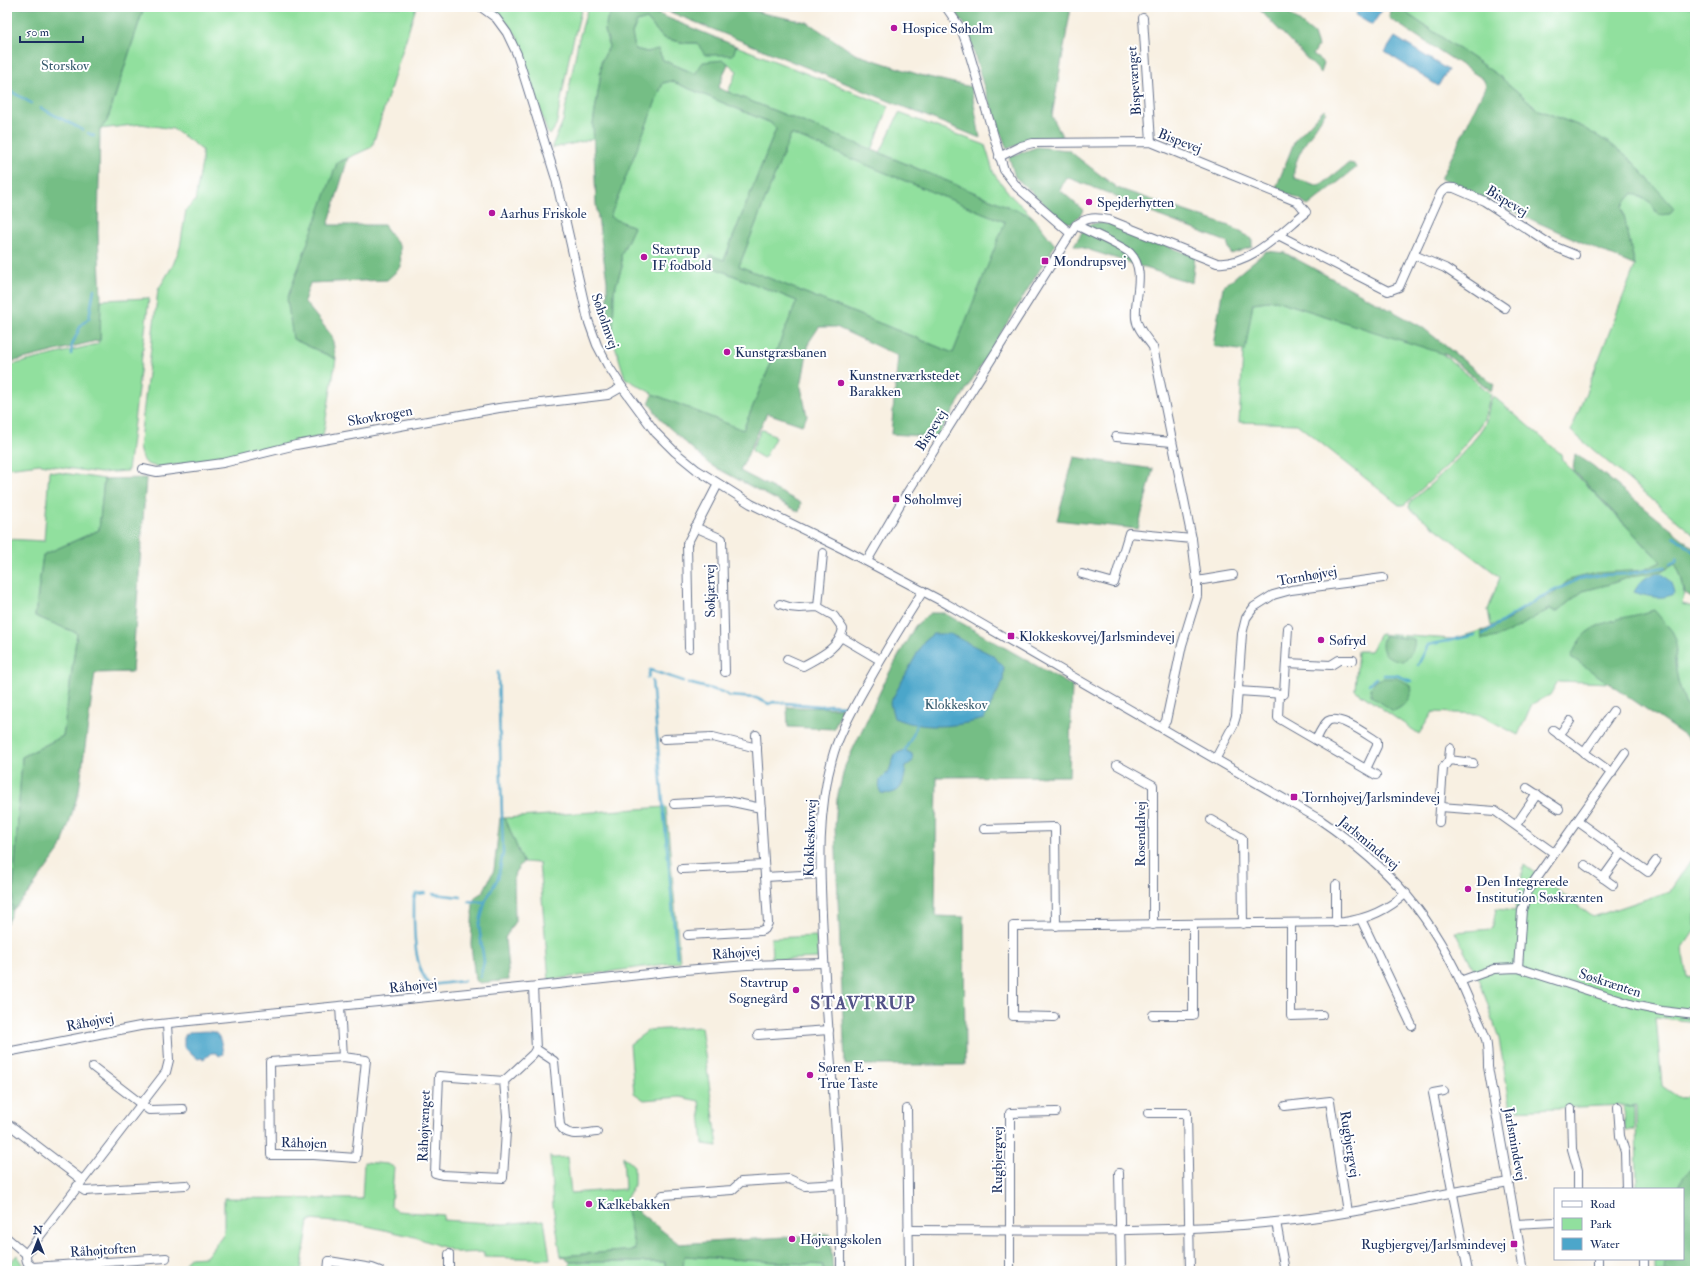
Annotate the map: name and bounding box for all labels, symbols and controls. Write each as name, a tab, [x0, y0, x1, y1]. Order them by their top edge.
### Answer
scale bar	[20, 18, 83, 44]
place label: Hospice Søholm	[902, 20, 993, 38]
marker: Hospice Søholm	[889, 23, 899, 33]
text: 50 m	[26, 25, 50, 40]
street label: Bispevænget	[1123, 45, 1146, 116]
park label: Storskov	[41, 57, 90, 74]
street label: Bispevej	[1155, 125, 1204, 158]
street label: Bispevej	[1483, 182, 1531, 221]
place label: Spejderhytten	[1097, 194, 1174, 212]
marker: Spejderhytten	[1084, 197, 1094, 207]
place label: Aarhus Friskole	[499, 205, 587, 222]
marker: Aarhus Friskole	[487, 208, 497, 218]
place label: Stavtrup IF fodbold	[652, 241, 712, 274]
marker: Stavtrup IF fodbold	[639, 252, 649, 262]
place label: Mondrupsvej	[1053, 253, 1126, 271]
marker: Mondrupsvej	[1040, 256, 1050, 266]
street label: Søholmvej	[588, 291, 622, 351]
place label: Kunstgræsbanen	[735, 344, 827, 361]
marker: Kunstgræsbanen	[722, 347, 732, 357]
place label: Kunstnerværkstedet Barakken	[849, 367, 960, 400]
marker: Kunstnerværkstedet Barakken	[836, 378, 846, 388]
street label: Skovkrogen	[346, 402, 414, 430]
street label: Bispevej	[912, 406, 951, 454]
place label: Søholmvej	[904, 491, 962, 508]
marker: Søholmvej	[891, 494, 901, 504]
street label: Tornhøjvej	[1276, 562, 1338, 590]
street label: Søkjærvej	[701, 564, 719, 618]
place label: Klokkeskovvej/Jarlsmindevej	[1019, 628, 1175, 645]
marker: Klokkeskovvej/Jarlsmindevej	[1006, 631, 1016, 641]
place label: Søfryd	[1329, 632, 1366, 650]
marker: Søfryd	[1316, 635, 1326, 645]
park label: Klokkeskov	[925, 696, 988, 713]
place label: Tornhøjvej/Jarlsmindevej	[1302, 789, 1440, 806]
marker: Tornhøjvej/Jarlsmindevej	[1289, 792, 1299, 802]
street label: Klokkeskovvej	[800, 799, 820, 877]
street label: Rosendalvej	[1132, 801, 1149, 867]
street label: Jarlsmindevej	[1334, 812, 1403, 873]
place label: Den Integrerede Institution Søskrænten	[1476, 873, 1603, 906]
marker: Den Integrerede Institution Søskrænten	[1463, 884, 1473, 894]
street label: Råhøjvej	[711, 943, 761, 963]
street label: Søskrænten	[1577, 965, 1643, 1001]
place label: Stavtrup Sognegård	[729, 974, 788, 1007]
street label: Råhøjvej	[388, 975, 438, 997]
marker: Stavtrup Sognegård	[791, 985, 801, 995]
district label: STAVTRUP	[810, 992, 916, 1015]
street label: Råhøjvej	[65, 1009, 115, 1035]
place label: Søren E - True Taste	[818, 1059, 878, 1092]
marker: Søren E - True Taste	[805, 1070, 815, 1080]
street label: Råhøjvænget	[414, 1089, 434, 1162]
street label: Jarlsmindevej	[1500, 1105, 1530, 1182]
street label: Rugbjergvej	[1336, 1109, 1364, 1179]
street label: Rugbjergvej	[989, 1126, 1006, 1194]
street label: Råhøjen	[281, 1134, 327, 1152]
legend	[1554, 1188, 1684, 1260]
place label: Kælkebakken	[597, 1196, 670, 1213]
text: Road	[1590, 1197, 1615, 1212]
marker: Kælkebakken	[584, 1199, 594, 1209]
text: Park	[1590, 1217, 1612, 1232]
north arrow	[18, 1220, 58, 1260]
text: N	[32, 1224, 44, 1237]
place label: Højvangskolen	[800, 1231, 882, 1248]
marker: Højvangskolen	[787, 1234, 797, 1244]
place label: Rugbjergvej/Jarlsmindevej	[1361, 1236, 1506, 1253]
text: Water	[1589, 1237, 1620, 1252]
street label: Råhøjtoften	[69, 1239, 137, 1261]
marker: Rugbjergvej/Jarlsmindevej	[1509, 1239, 1519, 1249]

